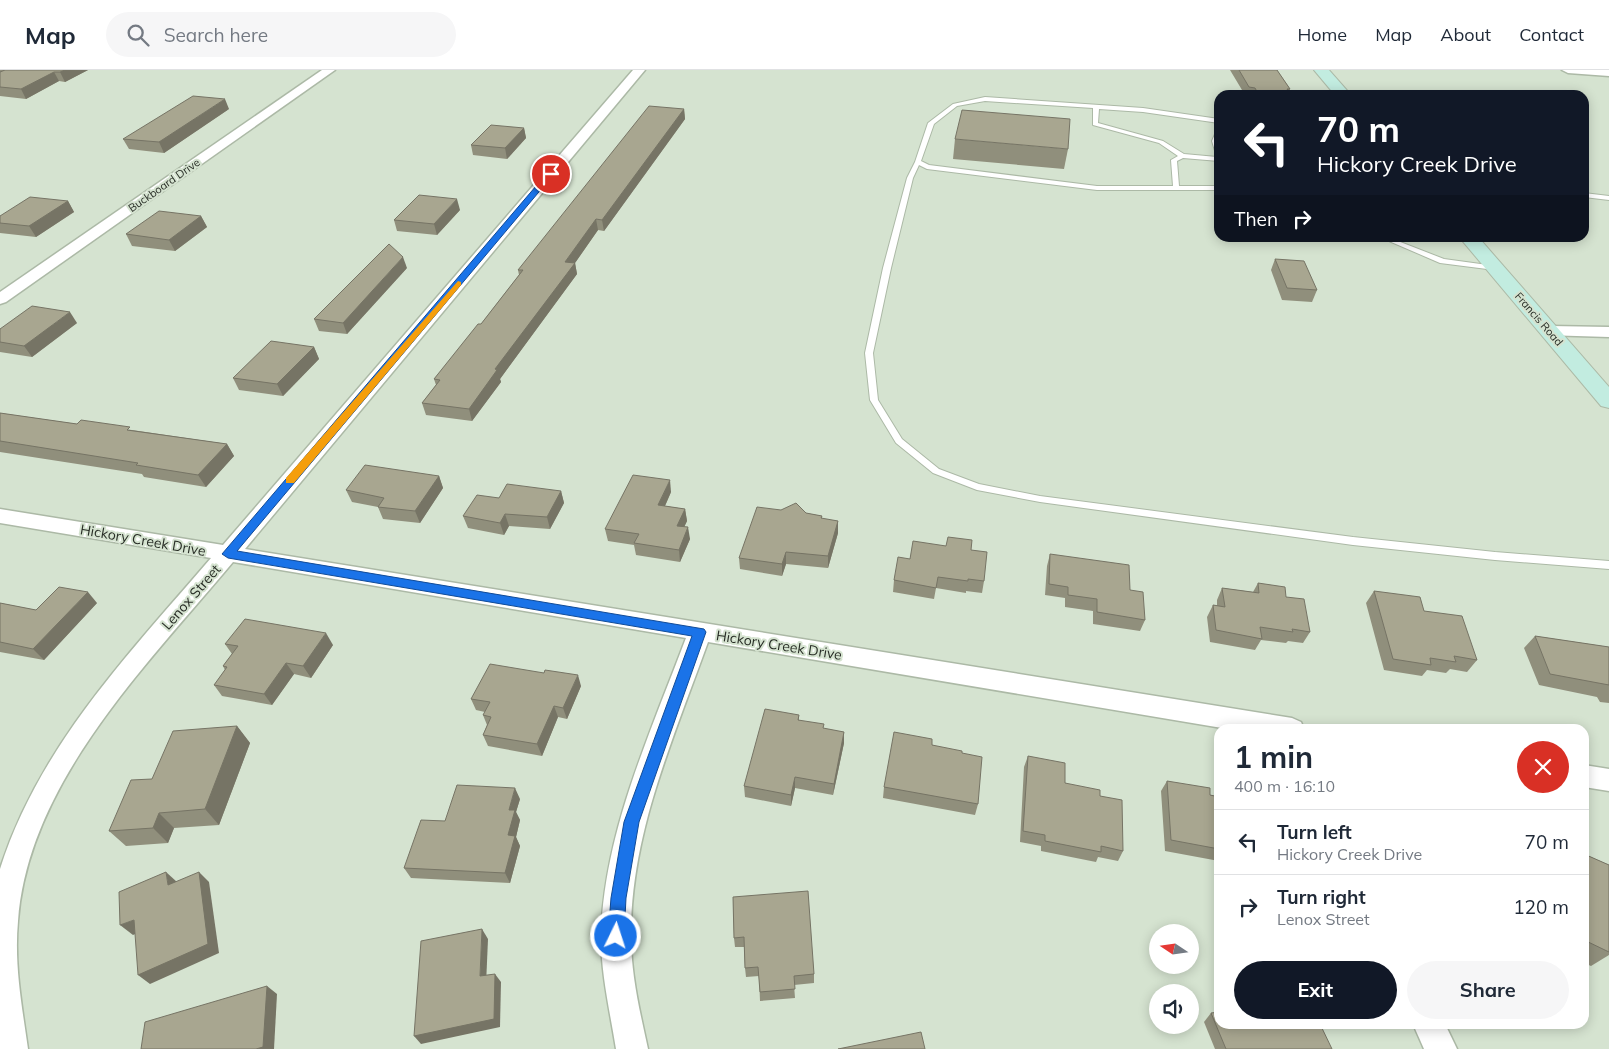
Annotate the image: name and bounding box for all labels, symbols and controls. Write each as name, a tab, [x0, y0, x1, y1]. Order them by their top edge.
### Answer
search box	[106, 12, 456, 57]
text: Map	[25, 20, 76, 50]
icon: search	[124, 21, 152, 49]
text: Search here	[164, 23, 268, 47]
text: Home	[1297, 23, 1347, 46]
text: Map	[1375, 23, 1412, 46]
text: About	[1440, 23, 1491, 46]
text: Contact	[1519, 23, 1584, 46]
text: 70 m	[1317, 107, 1400, 151]
icon: left	[1234, 110, 1299, 175]
text: Hickory Creek Drive	[1317, 150, 1517, 178]
pin	[530, 153, 572, 195]
street label: Buckboard Drive	[125, 155, 203, 215]
icon: arrive	[537, 160, 565, 188]
icon: right	[1288, 205, 1316, 233]
text: Then	[1234, 207, 1278, 231]
street label: Francis Road	[1512, 289, 1566, 349]
street label: Hickory Creek Drive	[79, 520, 207, 560]
street label: Lenox Street	[158, 560, 224, 633]
street label: Hickory Creek Drive	[715, 626, 843, 664]
text: 1 min	[1234, 738, 1313, 776]
button: close	[1517, 741, 1569, 793]
text: 400 m · 16:10	[1234, 776, 1335, 796]
text: Turn left	[1277, 820, 1352, 844]
icon: left	[1234, 828, 1262, 856]
text: 70 m	[1525, 830, 1569, 854]
text: Hickory Creek Drive	[1277, 844, 1422, 864]
text: Turn right	[1277, 885, 1366, 909]
icon: right	[1234, 893, 1262, 921]
text: 120 m	[1513, 895, 1569, 919]
position arrow	[589, 909, 641, 961]
text: Lenox Street	[1277, 909, 1370, 929]
north arrow	[1149, 924, 1199, 974]
map controls	[1149, 924, 1199, 1034]
button: Exit	[1234, 961, 1397, 1019]
button: Share	[1407, 961, 1569, 1019]
button: sound	[1149, 984, 1199, 1034]

